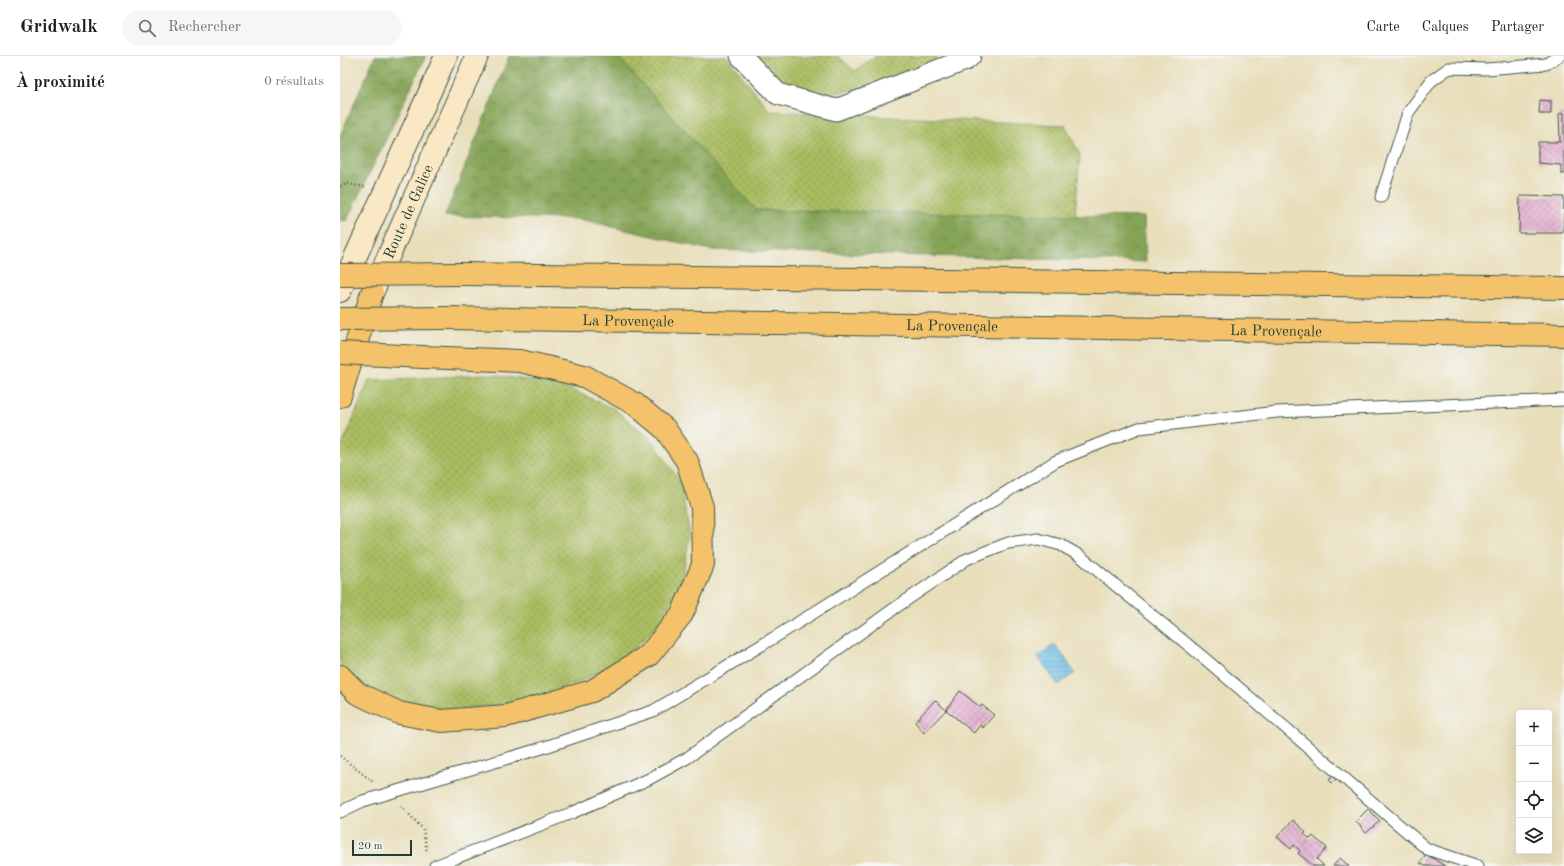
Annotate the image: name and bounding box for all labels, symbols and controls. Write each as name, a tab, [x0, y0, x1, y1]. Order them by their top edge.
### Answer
search box	[122, 10, 402, 46]
icon: search	[136, 17, 158, 39]
text: Gridwalk	[20, 18, 98, 37]
text: Rechercher	[168, 20, 241, 35]
text: Carte	[1366, 20, 1400, 34]
text: Calques	[1422, 20, 1469, 34]
text: Partager	[1491, 20, 1544, 34]
text: À proximité	[16, 74, 105, 91]
text: 0 résultats	[264, 75, 324, 88]
street label: Route de Galice	[382, 163, 437, 261]
street label: La Provençale	[582, 314, 674, 330]
street label: La Provençale	[906, 319, 998, 335]
street label: La Provençale	[1230, 324, 1322, 340]
map controls	[1516, 710, 1552, 854]
button: +	[1516, 710, 1552, 746]
button: −	[1516, 746, 1552, 782]
button: locate	[1516, 782, 1552, 818]
button: layers	[1516, 818, 1552, 854]
scale bar	[352, 838, 412, 857]
text: 20 m	[358, 841, 383, 852]

